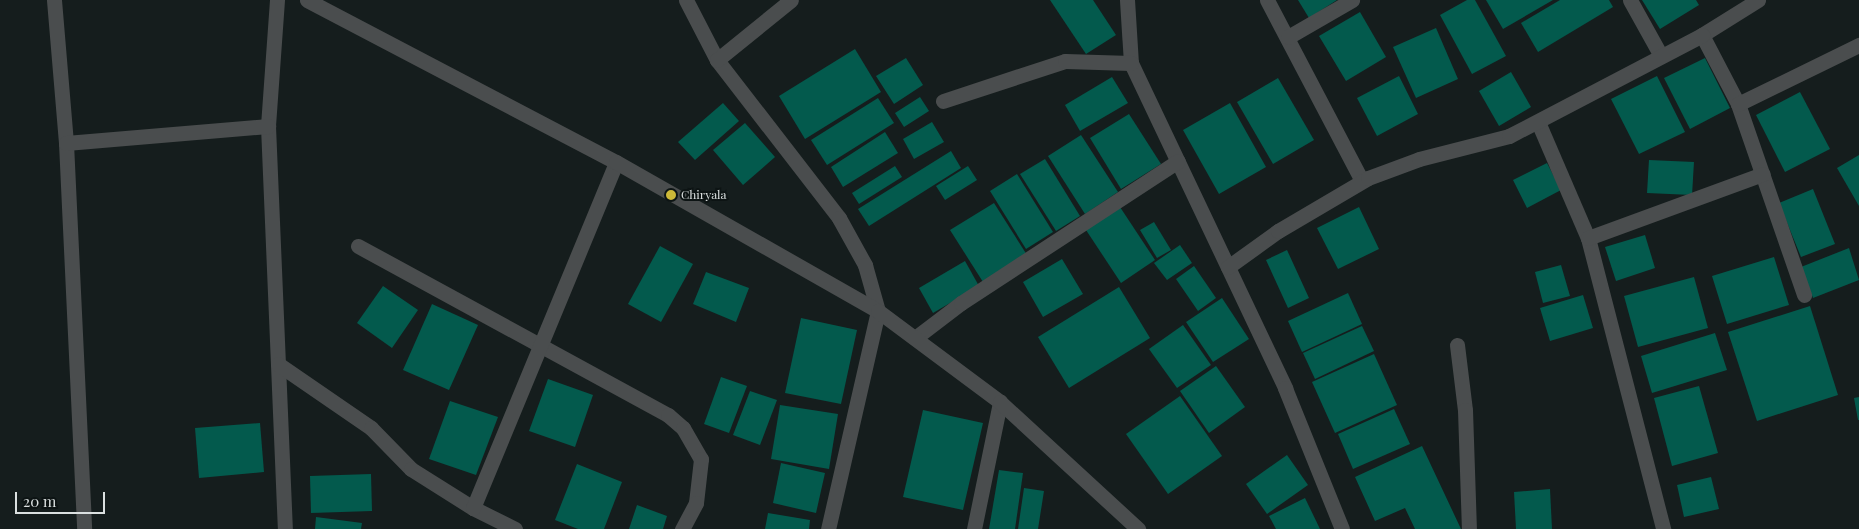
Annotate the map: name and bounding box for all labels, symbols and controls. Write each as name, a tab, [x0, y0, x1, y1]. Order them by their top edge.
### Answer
place label: Chiryala	[681, 188, 727, 202]
marker: Chiryala	[665, 189, 677, 201]
scale bar	[18, 482, 108, 514]
text: 20 m	[23, 491, 56, 511]

